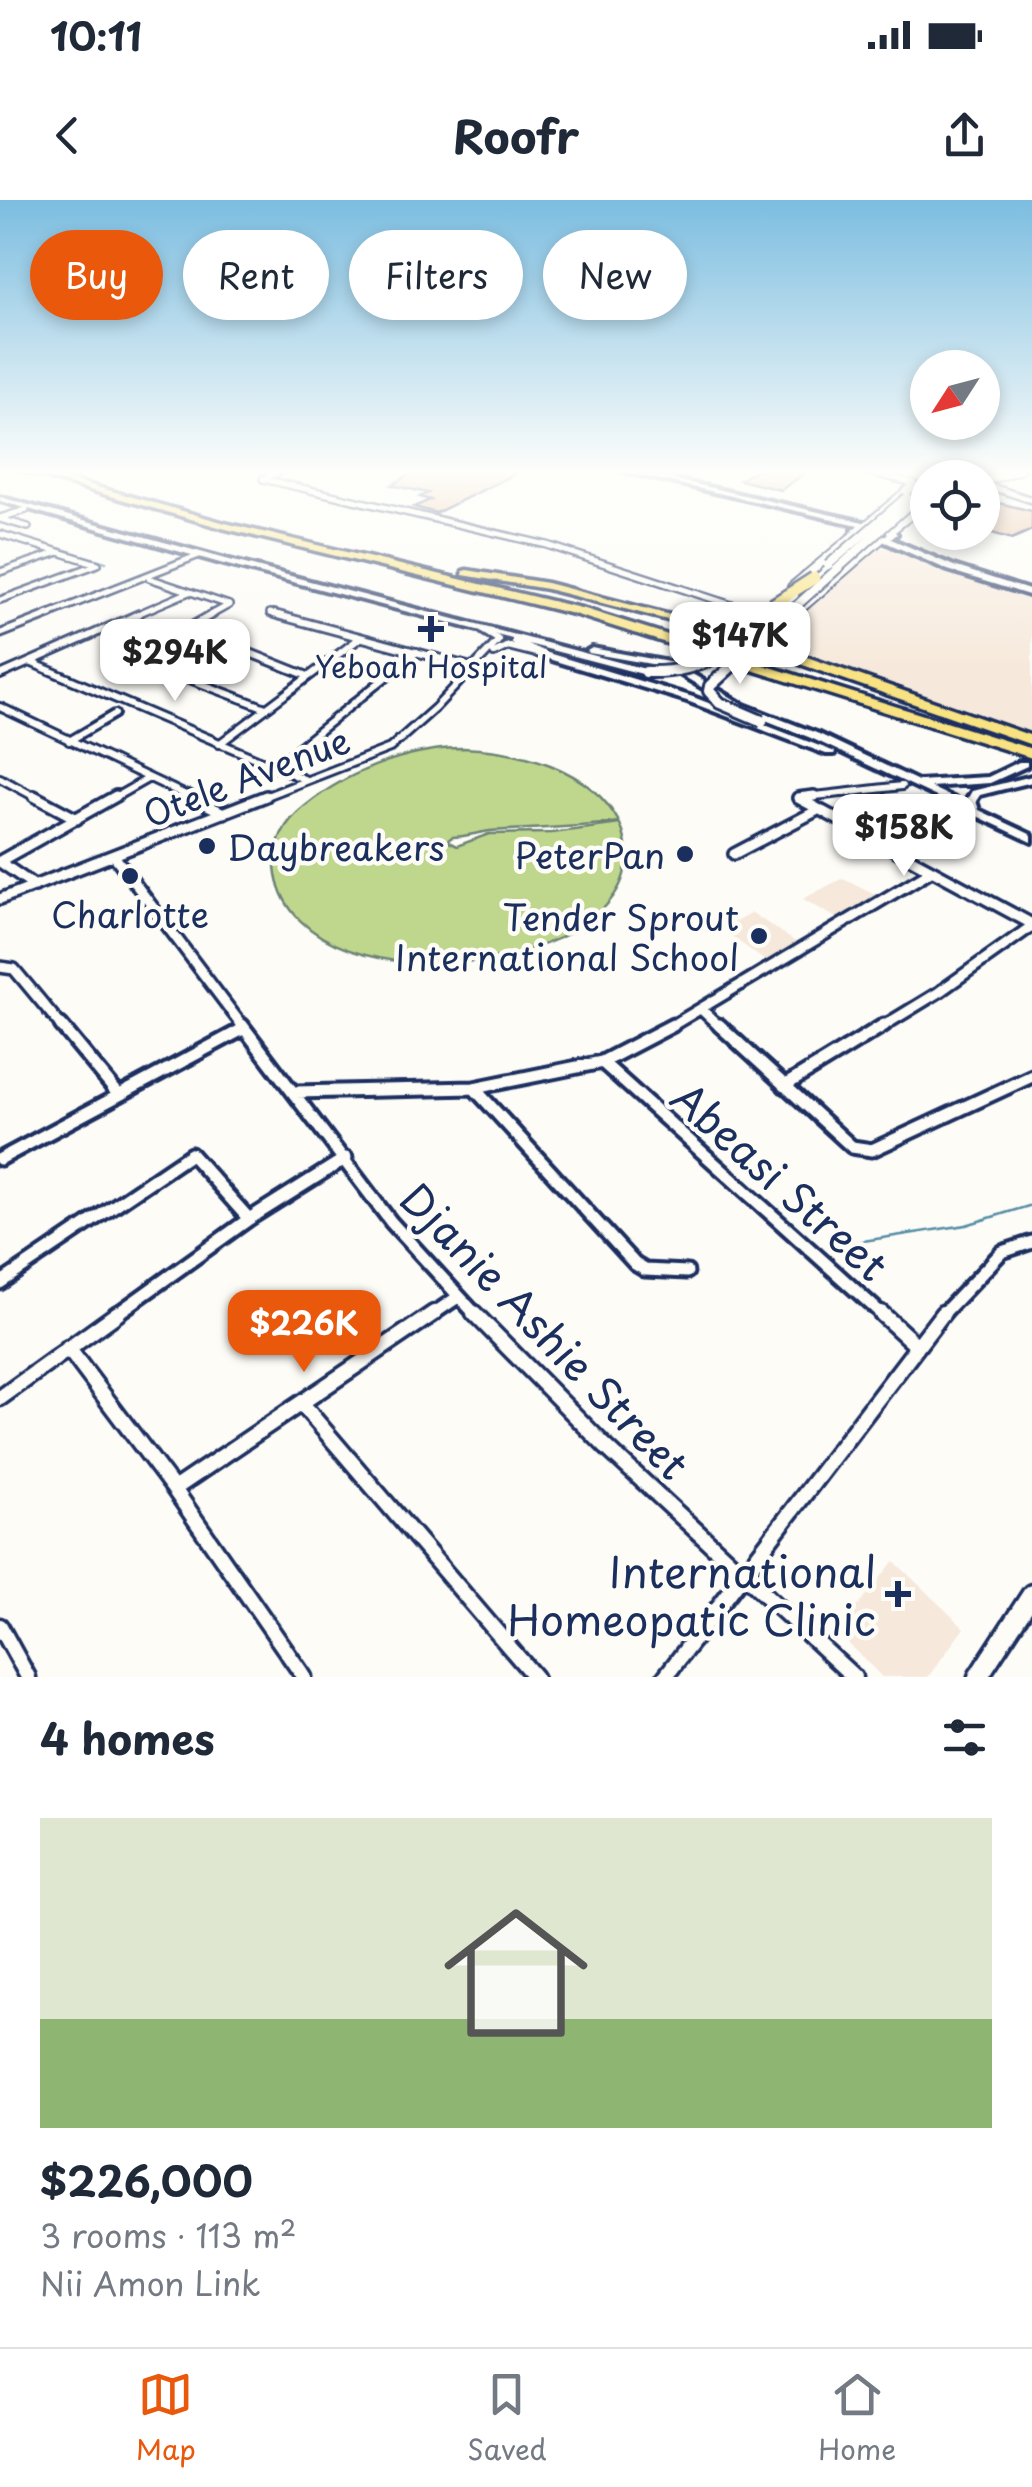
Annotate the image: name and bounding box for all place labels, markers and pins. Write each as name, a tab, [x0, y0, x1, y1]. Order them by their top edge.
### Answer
pin: $147K	[670, 602, 810, 687]
marker: Yeboah Hospital	[418, 616, 444, 642]
pin: $294K	[105, 619, 245, 704]
place label: Yeboah Hospital	[315, 643, 547, 688]
pin: $158K	[834, 794, 974, 879]
place label: Daybreakers	[227, 820, 445, 873]
place label: PeterPan	[514, 828, 665, 881]
marker: Daybreakers	[196, 835, 218, 857]
marker: PeterPan	[674, 843, 696, 865]
marker: Charlotte	[119, 865, 141, 887]
place label: Charlotte	[51, 887, 209, 940]
place label: Tender Sprout International School	[395, 890, 739, 983]
marker: Tender Sprout International School	[748, 925, 770, 947]
pin: $226K	[234, 1290, 374, 1375]
place label: International Homeopatic Clinic	[507, 1539, 876, 1650]
marker: International Homeopatic Clinic	[885, 1581, 911, 1607]

